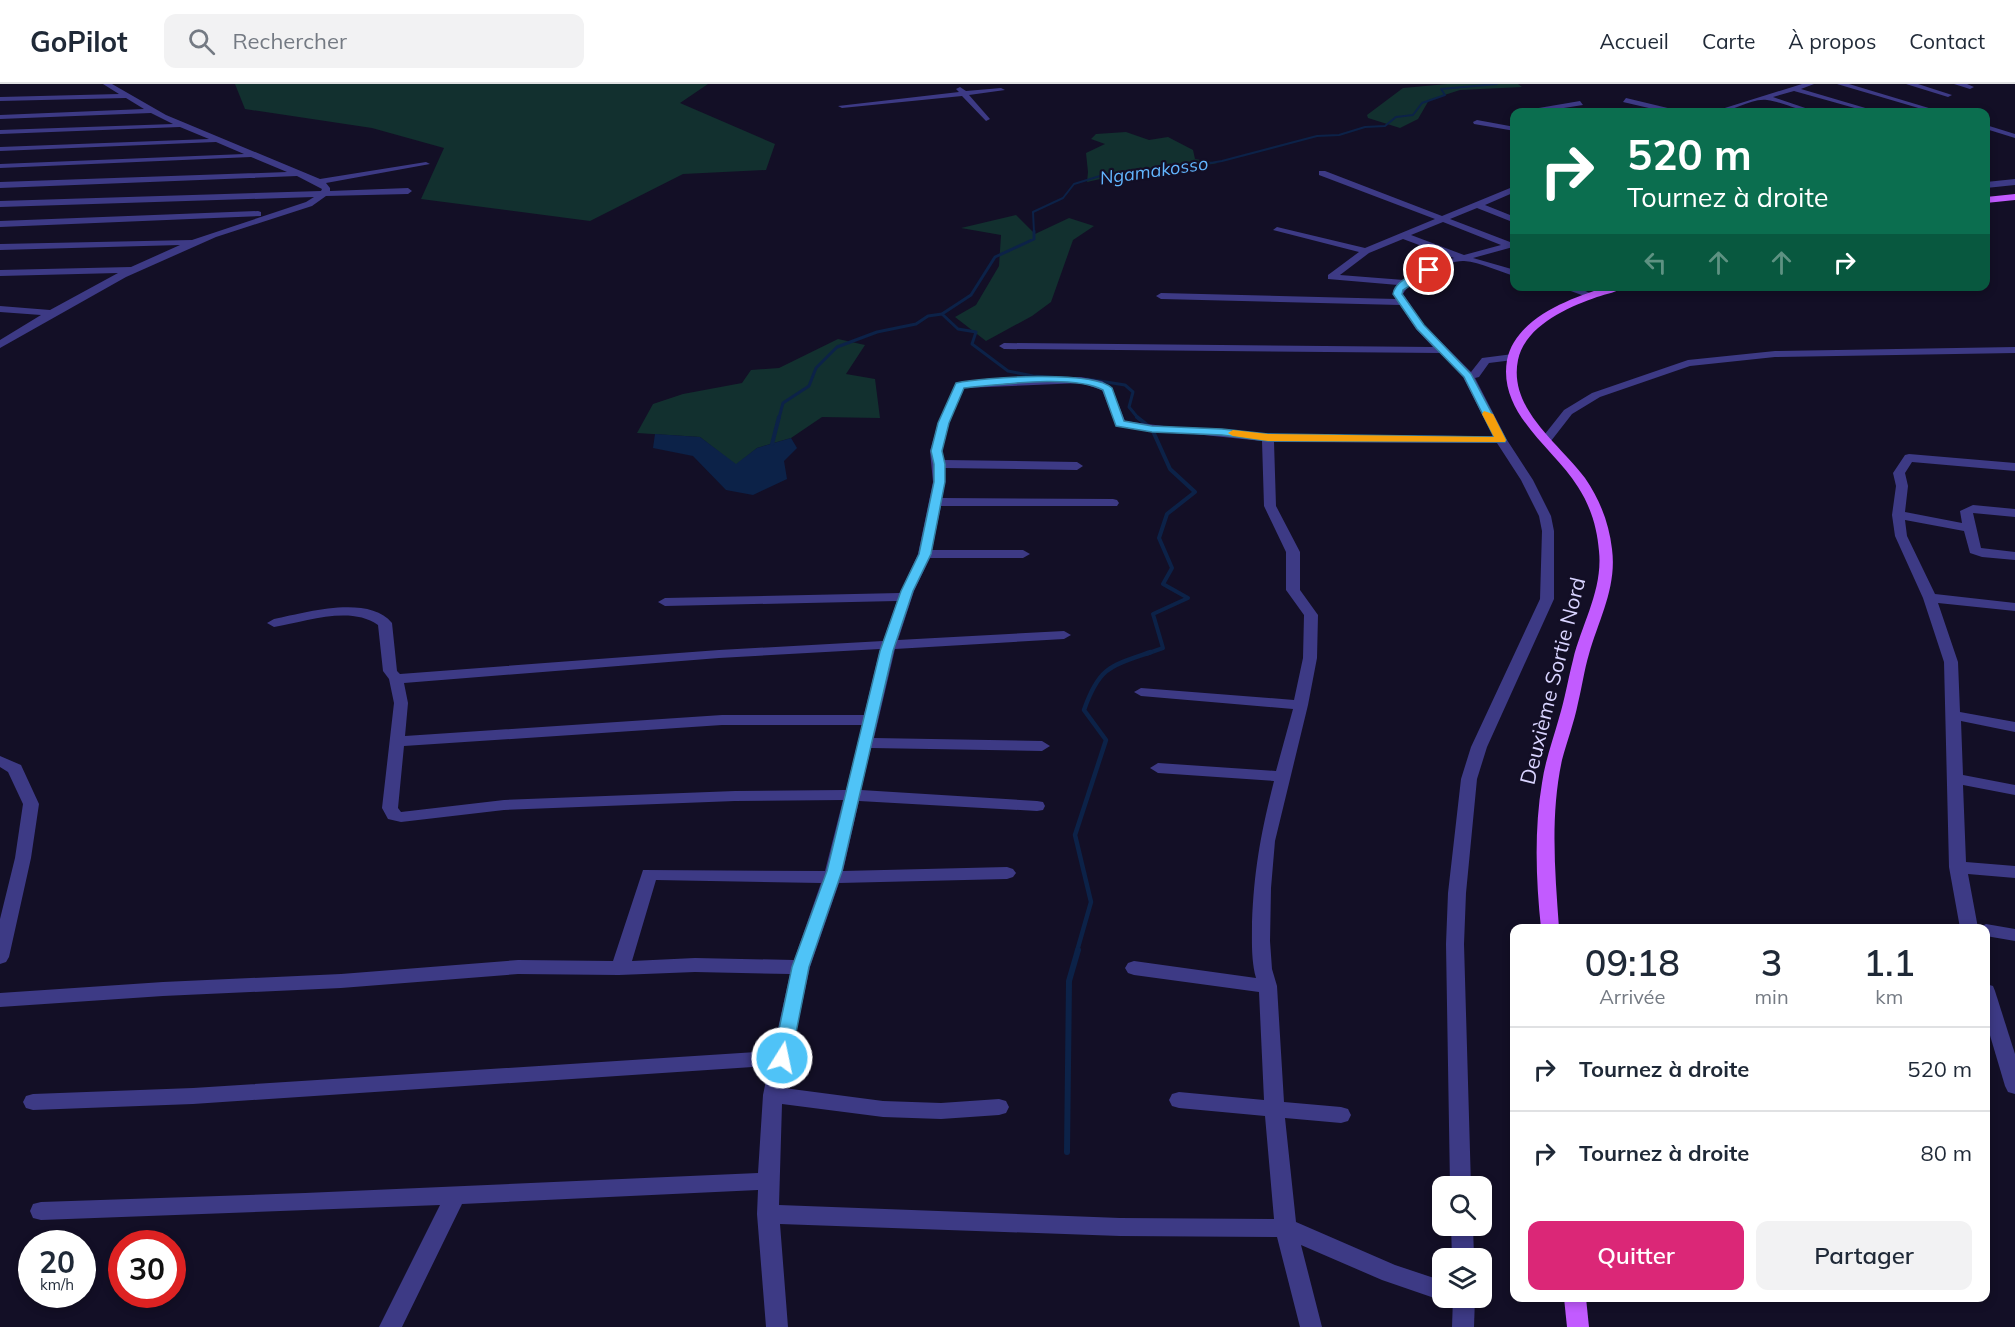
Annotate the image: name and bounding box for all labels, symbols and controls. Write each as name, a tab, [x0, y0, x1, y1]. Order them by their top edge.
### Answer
search box	[164, 14, 584, 68]
text: GoPilot	[30, 24, 128, 59]
icon: search	[185, 25, 218, 58]
text: Rechercher	[233, 27, 347, 55]
text: Accueil	[1599, 28, 1669, 54]
text: Carte	[1702, 28, 1755, 54]
text: À propos	[1788, 28, 1876, 54]
text: Contact	[1909, 28, 1985, 54]
text: 520 m	[1627, 128, 1752, 181]
icon: right	[1528, 132, 1606, 210]
water label: Ngamakosso	[1098, 152, 1210, 189]
text: Tournez à droite	[1627, 180, 1828, 214]
pin	[1403, 244, 1454, 295]
icon: left	[1639, 246, 1672, 279]
icon: ahead	[1702, 246, 1735, 279]
icon: ahead	[1765, 246, 1798, 279]
icon: right	[1828, 246, 1861, 279]
icon: arrive	[1412, 253, 1445, 286]
street label: Deuxième Sortie Nord	[1514, 575, 1590, 787]
text: 09:18	[1585, 940, 1680, 985]
text: 3	[1761, 940, 1782, 985]
text: 1.1	[1863, 940, 1915, 985]
text: Arrivée	[1599, 984, 1665, 1009]
text: min	[1755, 984, 1789, 1009]
text: km	[1875, 984, 1903, 1009]
position arrow	[750, 1026, 814, 1090]
icon: right	[1528, 1053, 1561, 1086]
text: Tournez à droite	[1579, 1055, 1749, 1083]
text: 520 m	[1907, 1055, 1972, 1083]
icon: right	[1528, 1137, 1561, 1170]
text: Tournez à droite	[1579, 1139, 1749, 1167]
text: 80 m	[1921, 1139, 1972, 1167]
map controls	[1432, 1176, 1492, 1308]
button: search	[1432, 1176, 1492, 1236]
button: Quitter	[1528, 1221, 1744, 1290]
button: Partager	[1756, 1221, 1972, 1290]
speed limit sign: 30	[108, 1230, 186, 1308]
text: 20	[39, 1243, 75, 1281]
button: layers	[1432, 1248, 1492, 1308]
text: km/h	[40, 1275, 74, 1294]

